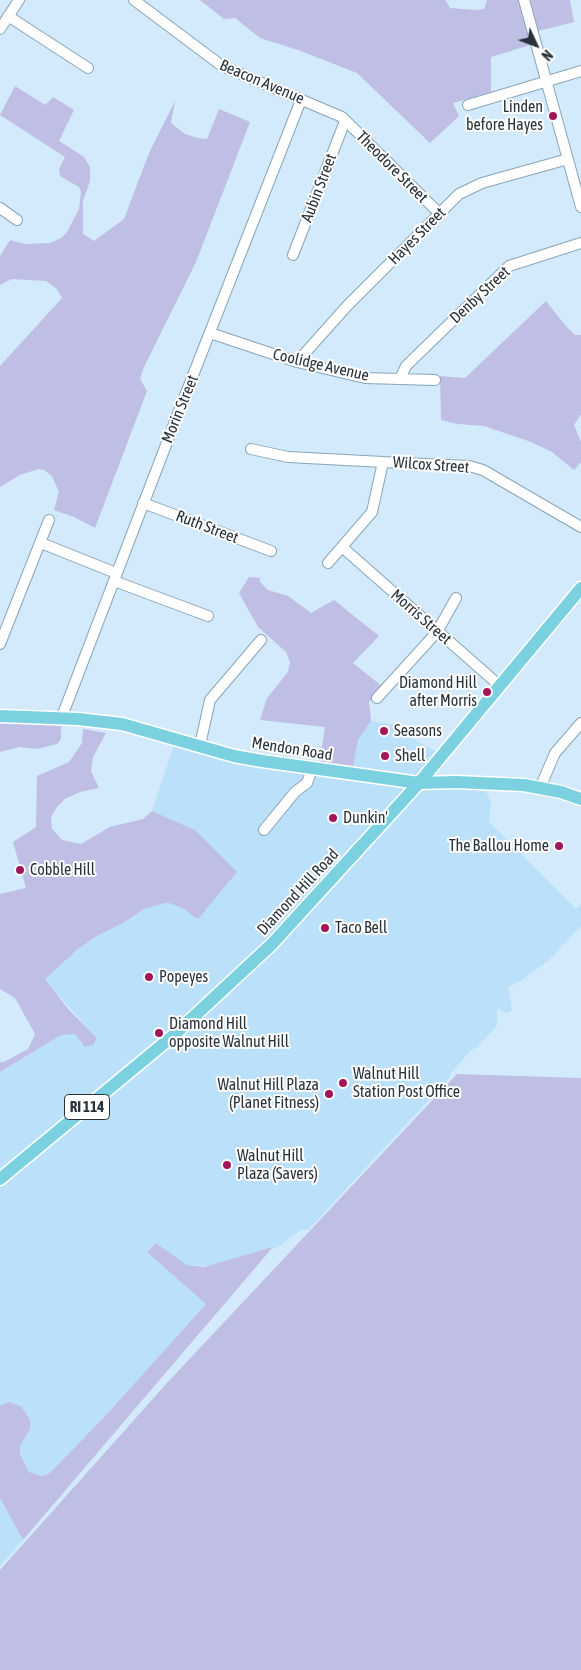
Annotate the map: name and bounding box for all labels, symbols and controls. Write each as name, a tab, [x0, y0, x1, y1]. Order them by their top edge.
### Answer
north arrow	[511, 20, 561, 70]
text: N	[538, 47, 556, 64]
street label: Beacon Avenue	[217, 56, 307, 108]
place label: Linden before Hayes	[466, 97, 543, 135]
marker: Linden before Hayes	[547, 110, 559, 122]
street label: Theodore Street	[352, 127, 432, 207]
street label: Aubin Street	[297, 151, 341, 225]
street label: Hayes Street	[384, 203, 450, 269]
street label: Denby Street	[446, 262, 514, 328]
street label: Coolidge Avenue	[271, 345, 371, 385]
street label: Morin Street	[158, 372, 202, 446]
street label: Wilcox Street	[392, 453, 470, 477]
street label: Ruth Street	[173, 506, 241, 548]
street label: Morris Street	[387, 585, 455, 649]
place label: Diamond Hill after Morris	[399, 673, 477, 711]
marker: Diamond Hill after Morris	[481, 686, 493, 698]
place label: Seasons	[394, 721, 442, 741]
marker: Seasons	[378, 725, 390, 737]
street label: Mendon Road	[250, 733, 334, 765]
place label: Shell	[395, 746, 425, 766]
marker: Shell	[379, 750, 391, 762]
place label: Dunkin'	[343, 808, 388, 828]
marker: Dunkin'	[327, 812, 339, 824]
place label: The Ballou Home	[449, 836, 549, 856]
marker: The Ballou Home	[553, 840, 565, 852]
street label: Diamond Hill Road	[253, 845, 343, 939]
place label: Cobble Hill	[30, 860, 95, 880]
marker: Cobble Hill	[14, 864, 26, 876]
place label: Taco Bell	[335, 918, 387, 938]
marker: Taco Bell	[319, 922, 331, 934]
place label: Popeyes	[159, 967, 208, 987]
marker: Popeyes	[143, 971, 155, 983]
place label: Diamond Hill opposite Walnut Hill	[169, 1014, 289, 1052]
marker: Diamond Hill opposite Walnut Hill	[153, 1027, 165, 1039]
place label: Walnut Hill Station Post Office	[353, 1064, 460, 1102]
place label: Walnut Hill Plaza (Planet Fitness)	[218, 1075, 319, 1113]
marker: Walnut Hill Station Post Office	[337, 1077, 349, 1089]
marker: Walnut Hill Plaza (Planet Fitness)	[323, 1088, 335, 1100]
road number: RI 114	[64, 1094, 110, 1120]
place label: Walnut Hill Plaza (Savers)	[237, 1146, 318, 1184]
marker: Walnut Hill Plaza (Savers)	[221, 1159, 233, 1171]

